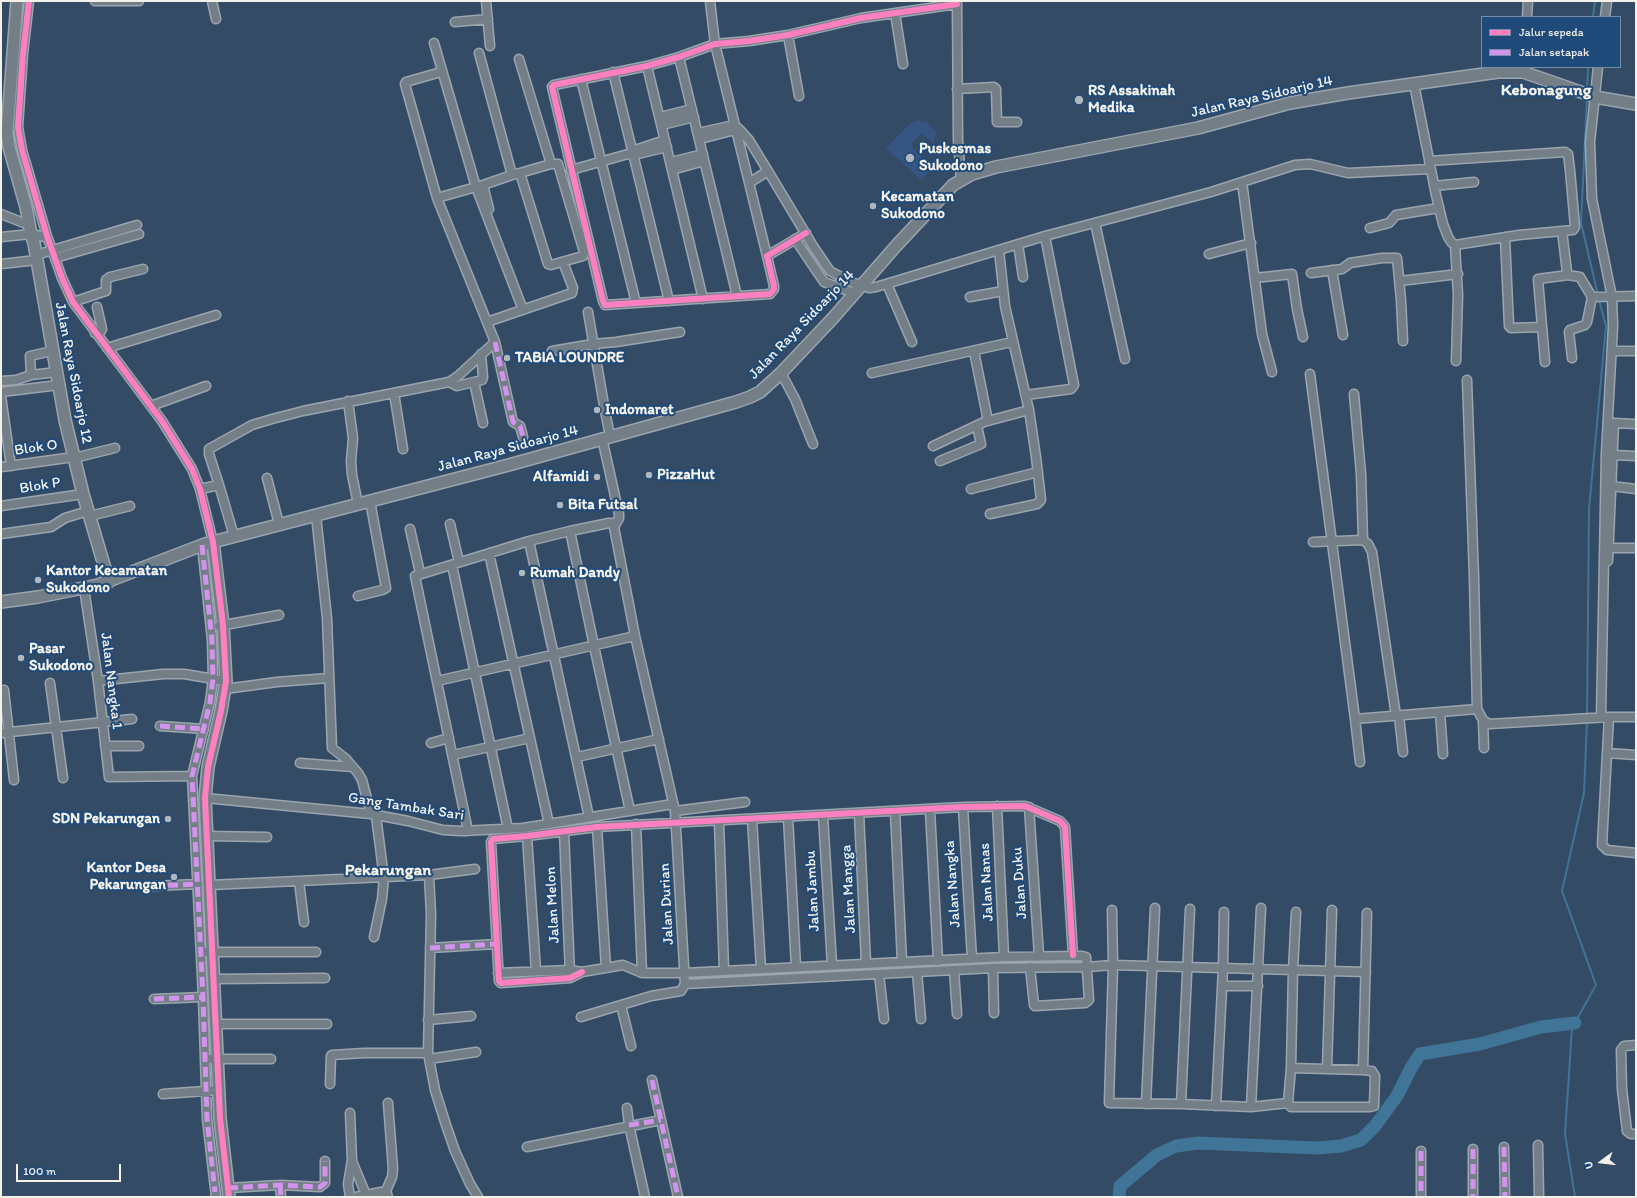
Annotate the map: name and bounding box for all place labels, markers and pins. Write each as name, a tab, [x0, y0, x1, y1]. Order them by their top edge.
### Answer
place label: RS Assakinah Medika	[1088, 82, 1175, 117]
marker: RS Assakinah Medika	[1073, 94, 1085, 106]
place label: Puskesmas Sukodono	[919, 140, 991, 175]
marker: Puskesmas Sukodono	[904, 152, 916, 164]
place label: Kecamatan Sukodono	[881, 188, 954, 223]
marker: Kecamatan Sukodono	[868, 201, 878, 211]
place label: TABIA LOUNDRE	[515, 349, 624, 367]
marker: TABIA LOUNDRE	[502, 353, 512, 363]
place label: Indomaret	[605, 401, 674, 419]
marker: Indomaret	[592, 405, 602, 415]
place label: PizzaHut	[657, 466, 715, 484]
place label: Alfamidi	[533, 468, 589, 486]
marker: PizzaHut	[644, 470, 654, 480]
marker: Alfamidi	[592, 472, 602, 482]
place label: Bita Futsal	[568, 496, 638, 514]
marker: Bita Futsal	[555, 500, 565, 510]
place label: Kantor Kecamatan Sukodono	[46, 562, 167, 597]
place label: Rumah Dandy	[530, 564, 620, 582]
marker: Rumah Dandy	[517, 568, 527, 578]
marker: Kantor Kecamatan Sukodono	[33, 575, 43, 585]
place label: Pasar Sukodono	[29, 640, 93, 675]
marker: Pasar Sukodono	[16, 653, 26, 663]
place label: SDN Pekarungan	[52, 810, 160, 828]
marker: SDN Pekarungan	[163, 814, 173, 824]
place label: Kantor Desa Pekarungan	[86, 859, 166, 894]
marker: Kantor Desa Pekarungan	[169, 872, 179, 882]

